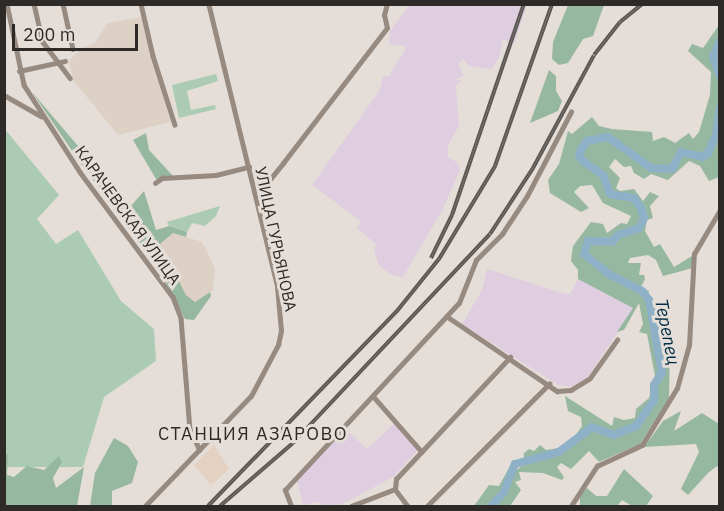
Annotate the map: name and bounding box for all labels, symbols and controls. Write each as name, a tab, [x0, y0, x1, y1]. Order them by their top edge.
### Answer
scale bar	[15, 12, 141, 50]
text: 200 m	[23, 23, 75, 46]
street label: КАРАЧЕВСКАЯ УЛИЦА	[71, 142, 185, 288]
street label: УЛИЦА ГУРЬЯНОВА	[251, 165, 301, 313]
water label: Терепец	[650, 297, 684, 367]
district label: СТАНЦИЯ АЗАРОВО	[158, 423, 348, 445]

